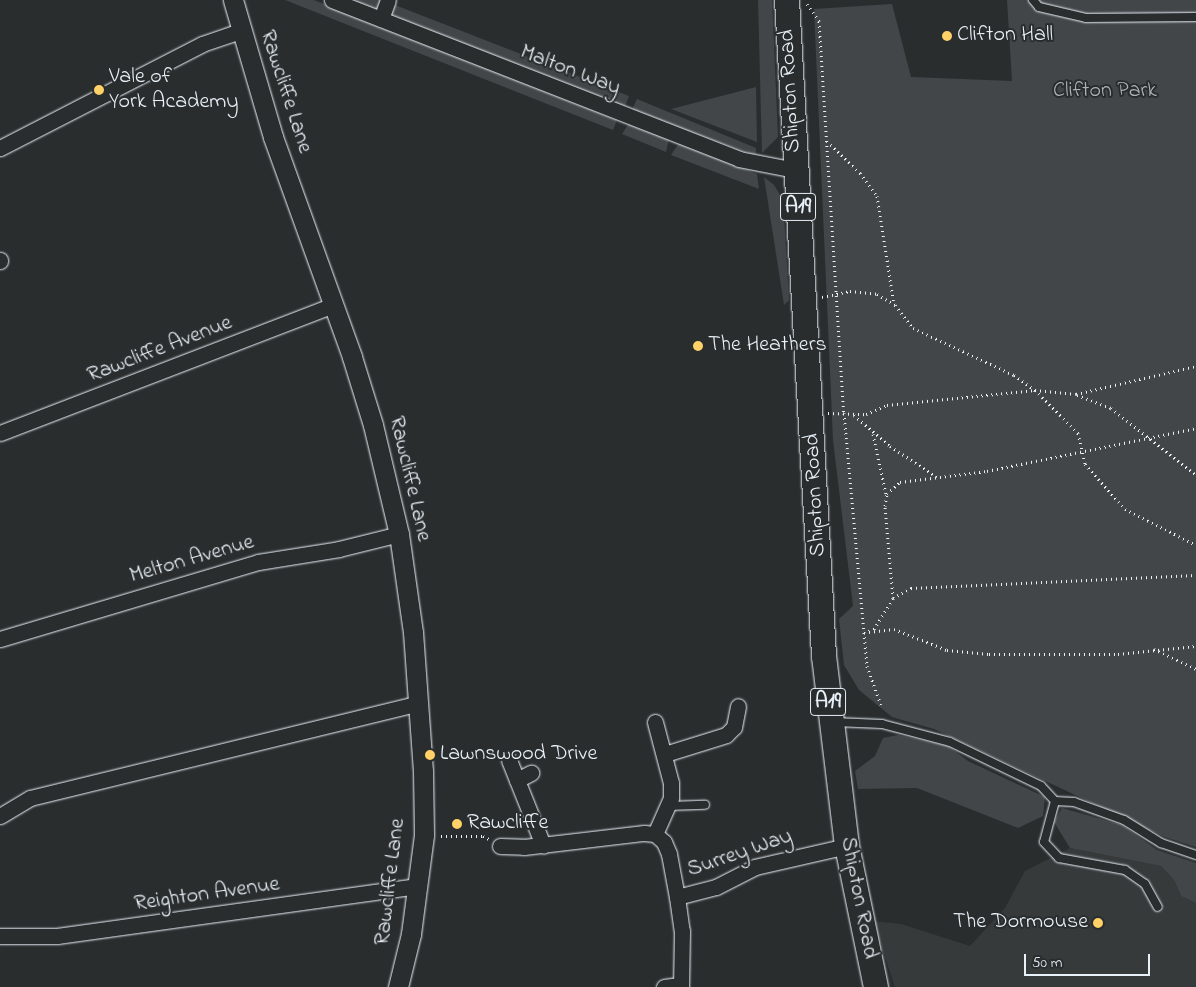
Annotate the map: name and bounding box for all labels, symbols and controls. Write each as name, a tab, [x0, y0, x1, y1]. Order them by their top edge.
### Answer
place label: Clifton Hall	[957, 23, 1053, 49]
street label: Rawcliffe Lane	[253, 27, 317, 157]
street label: Shipton Road	[775, 29, 807, 153]
marker: Clifton Hall	[941, 30, 953, 42]
street label: Malton Way	[516, 40, 624, 102]
place label: Vale of York Academy	[109, 64, 239, 116]
park label: Clifton Park	[1053, 79, 1157, 105]
marker: Vale of York Academy	[93, 84, 105, 96]
road number: A19	[779, 188, 817, 226]
street label: Rawcliffe Avenue	[84, 310, 236, 390]
place label: The Heathers	[708, 333, 827, 359]
marker: The Heathers	[692, 340, 704, 352]
street label: Rawcliffe Lane	[382, 414, 436, 544]
street label: Shipton Road	[800, 433, 832, 557]
street label: Melton Avenue	[127, 530, 257, 590]
road number: A19	[809, 684, 847, 720]
place label: Lawnswood Drive	[440, 742, 597, 768]
marker: Lawnswood Drive	[424, 749, 436, 761]
place label: Rawcliffe	[467, 811, 548, 837]
street label: Rawcliffe Lane	[370, 817, 412, 947]
marker: Rawcliffe	[451, 818, 463, 830]
street label: Surrey Way	[684, 824, 796, 884]
street label: Shipton Road	[833, 835, 883, 961]
street label: Reighton Avenue	[133, 872, 281, 918]
place label: The Dormouse	[953, 910, 1088, 936]
marker: The Dormouse	[1092, 917, 1104, 929]
scale bar	[1026, 944, 1152, 976]
text: 50 m	[1032, 952, 1062, 974]

